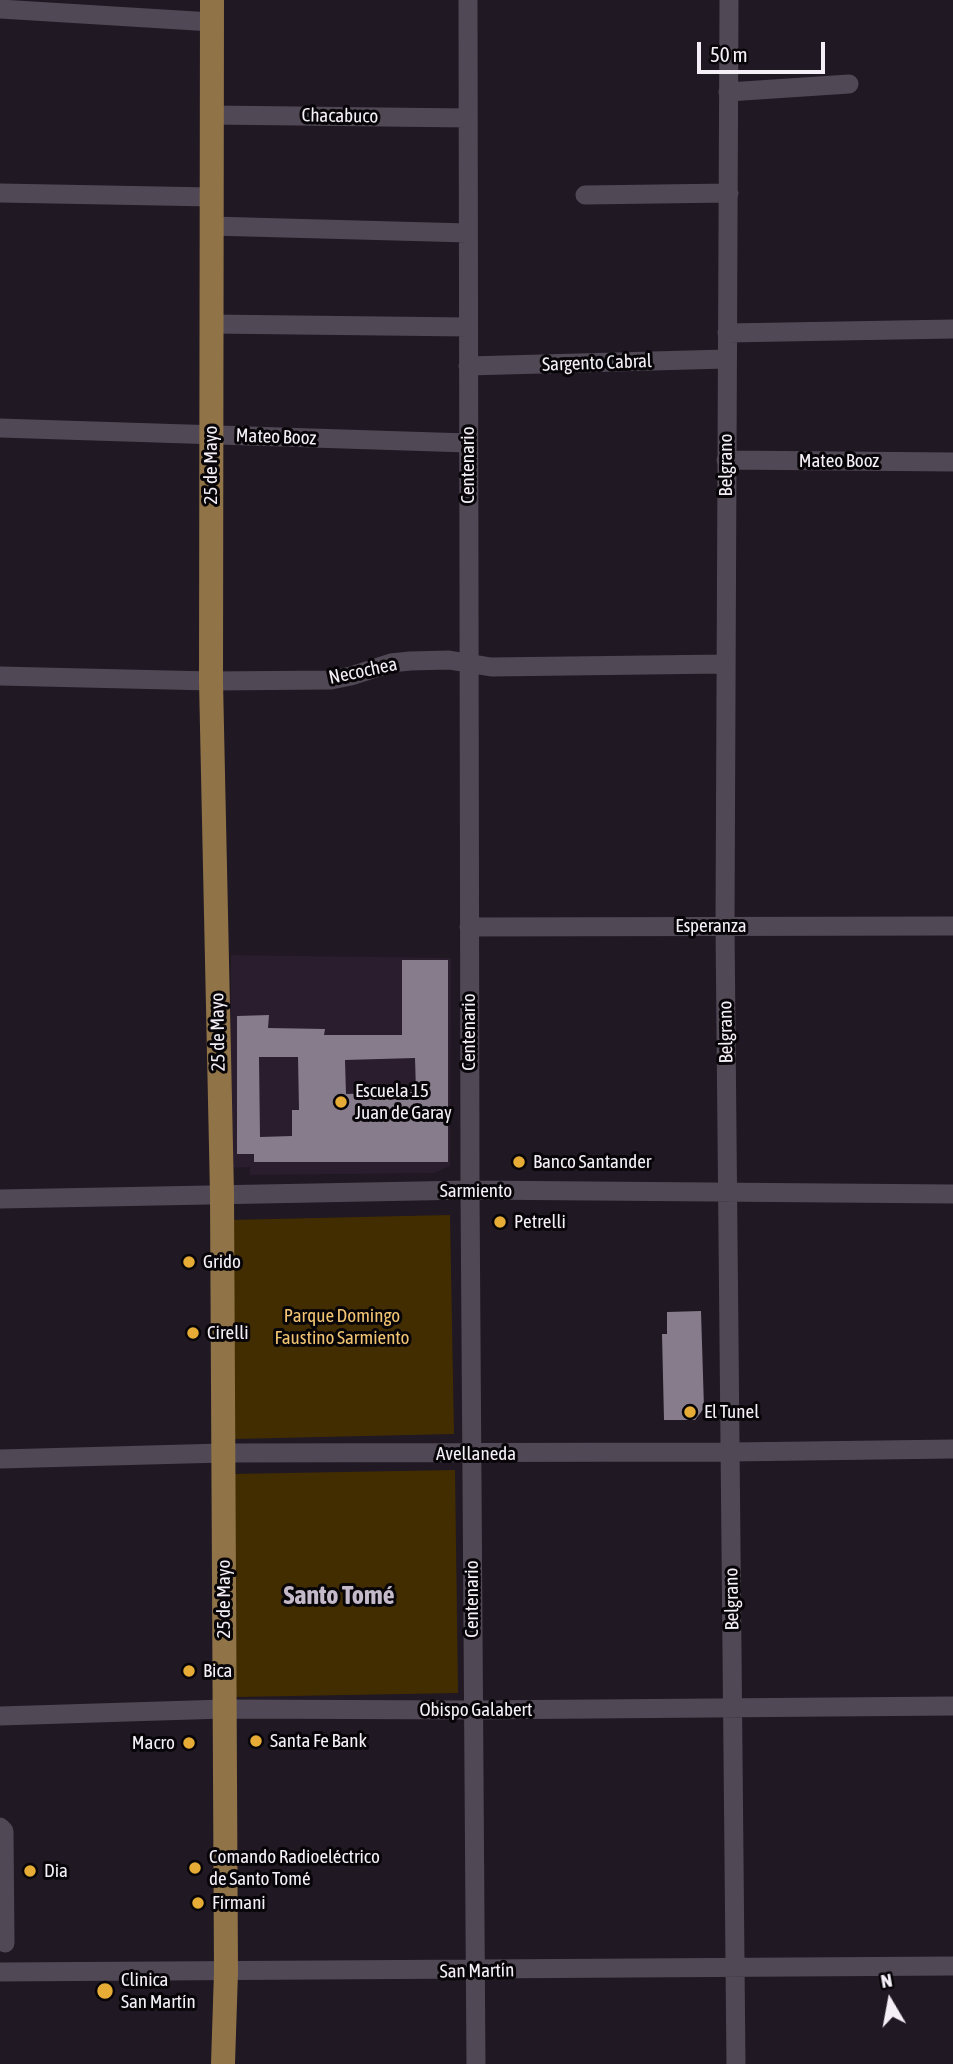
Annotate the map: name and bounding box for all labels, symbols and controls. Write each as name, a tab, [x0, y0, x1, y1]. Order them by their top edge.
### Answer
scale bar	[701, 28, 829, 72]
text: 50 m	[710, 42, 748, 66]
street label: Chacabuco	[302, 104, 378, 128]
street label: Sargento Cabral	[542, 350, 652, 376]
street label: Mateo Booz	[235, 424, 317, 450]
street label: 25 de Mayo	[200, 426, 222, 504]
street label: Centenario	[457, 426, 479, 504]
street label: Belgrano	[715, 434, 737, 496]
street label: Mateo Booz	[799, 450, 879, 472]
street label: Necochea	[327, 653, 399, 689]
street label: Esperanza	[675, 915, 747, 937]
street label: 25 de Mayo	[206, 992, 230, 1072]
street label: Centenario	[458, 993, 480, 1071]
street label: Belgrano	[714, 1000, 738, 1064]
place label: Escuela 15 Juan de Garay	[355, 1080, 452, 1124]
marker: Escuela 15 Juan de Garay	[333, 1094, 349, 1110]
place label: Banco Santander	[533, 1151, 651, 1173]
marker: Banco Santander	[511, 1154, 527, 1170]
street label: Sarmiento	[440, 1180, 512, 1202]
place label: Petrelli	[514, 1211, 566, 1233]
marker: Petrelli	[492, 1214, 508, 1230]
place label: Grido	[203, 1251, 241, 1273]
marker: Grido	[181, 1254, 197, 1270]
park label: Parque Domingo Faustino Sarmiento	[274, 1305, 410, 1349]
place label: Cirelli	[207, 1322, 249, 1344]
marker: Cirelli	[185, 1325, 201, 1341]
place label: El Tunel	[704, 1401, 759, 1423]
marker: El Tunel	[682, 1404, 698, 1420]
street label: Avellaneda	[436, 1443, 516, 1465]
street label: 25 de Mayo	[213, 1560, 235, 1638]
street label: Centenario	[461, 1560, 483, 1638]
street label: Belgrano	[720, 1567, 744, 1631]
district label: Santo Tomé	[283, 1580, 395, 1612]
place label: Bica	[203, 1660, 232, 1682]
marker: Bica	[181, 1663, 197, 1679]
street label: Obispo Galabert	[419, 1699, 533, 1721]
place label: Santa Fe Bank	[270, 1730, 367, 1752]
place label: Macro	[132, 1732, 175, 1754]
marker: Santa Fe Bank	[248, 1733, 264, 1749]
marker: Macro	[181, 1735, 197, 1751]
place label: Comando Radioeléctrico de Santo Tomé	[209, 1846, 380, 1890]
place label: Dia	[44, 1860, 68, 1882]
marker: Comando Radioeléctrico de Santo Tomé	[187, 1860, 203, 1876]
marker: Dia	[22, 1863, 38, 1879]
place label: Firmani	[212, 1892, 266, 1914]
marker: Firmani	[190, 1895, 206, 1911]
street label: San Martín	[439, 1959, 515, 1983]
north arrow	[855, 1966, 925, 2036]
place label: Clinica San Martín	[121, 1969, 196, 2013]
text: N	[879, 1969, 894, 1992]
marker: Clinica San Martín	[95, 1981, 115, 2001]

